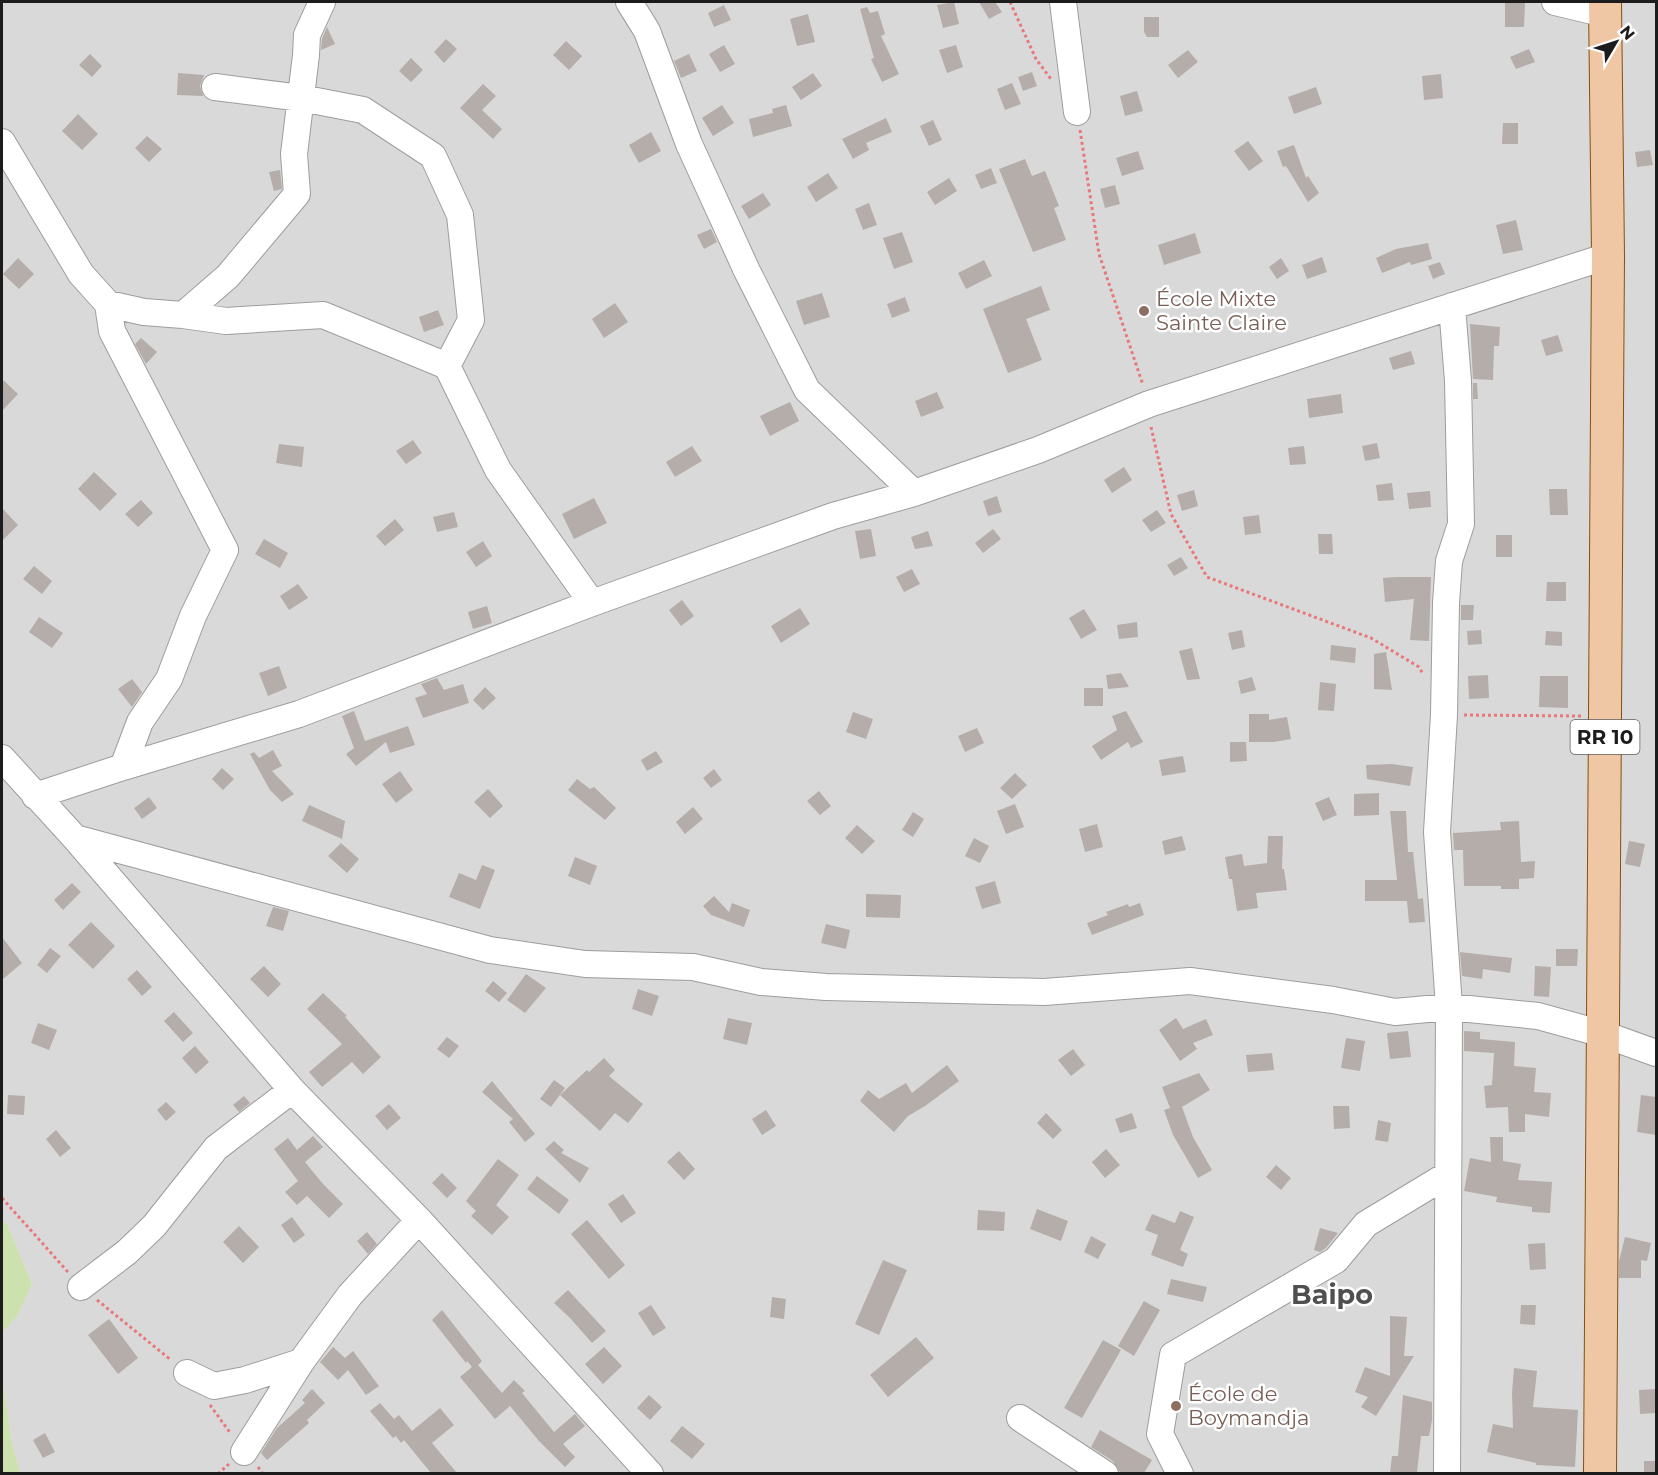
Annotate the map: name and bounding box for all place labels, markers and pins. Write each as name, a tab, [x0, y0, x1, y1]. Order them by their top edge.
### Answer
place label: École Mixte Sainte Claire	[1156, 286, 1287, 335]
marker: École Mixte Sainte Claire	[1137, 304, 1151, 318]
place label: École de Boymandja	[1188, 1381, 1309, 1430]
marker: École de Boymandja	[1169, 1399, 1183, 1413]

